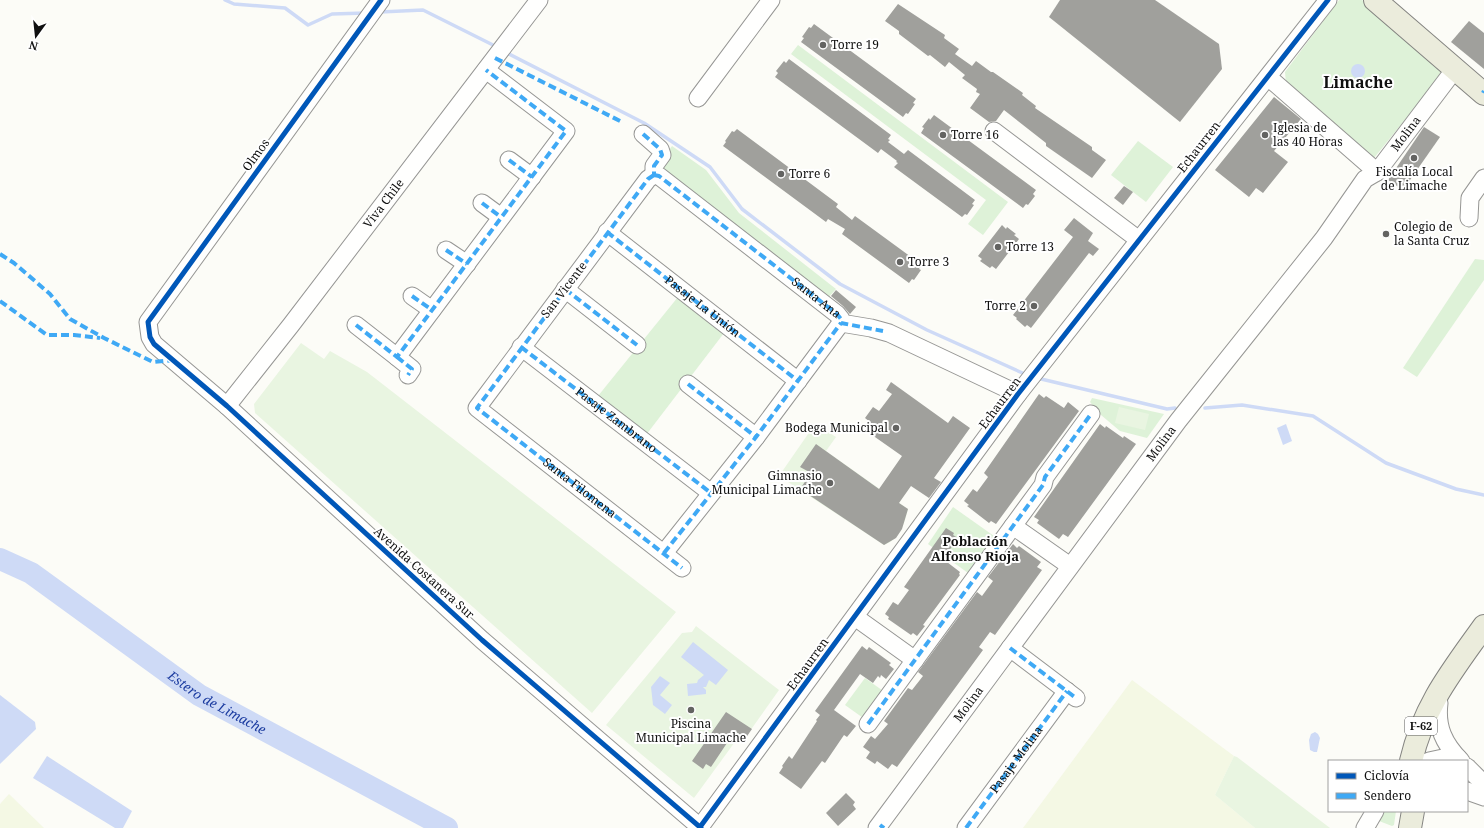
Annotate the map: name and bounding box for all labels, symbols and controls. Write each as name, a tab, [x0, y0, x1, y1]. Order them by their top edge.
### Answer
north arrow	[16, 16, 56, 56]
place label: Torre 19	[831, 36, 879, 53]
text: N	[27, 38, 39, 55]
marker: Torre 19	[818, 40, 828, 50]
district label: Limache	[1323, 71, 1393, 93]
street label: Molina	[1387, 112, 1425, 155]
street label: Echaurren	[1173, 117, 1224, 176]
place label: Iglesia de las 40 Horas	[1273, 119, 1343, 150]
place label: Torre 16	[951, 126, 999, 143]
marker: Torre 16	[938, 130, 948, 140]
marker: Iglesia de las 40 Horas	[1260, 130, 1270, 140]
street label: Olmos	[238, 135, 273, 174]
marker: Fiscalía Local de Limache	[1409, 153, 1419, 163]
place label: Fiscalía Local de Limache	[1375, 163, 1453, 194]
place label: Torre 6	[789, 165, 831, 182]
marker: Torre 6	[776, 169, 786, 179]
street label: Viva Chile	[359, 175, 408, 231]
place label: Colegio de la Santa Cruz	[1394, 218, 1470, 249]
marker: Colegio de la Santa Cruz	[1381, 229, 1391, 239]
place label: Torre 13	[1006, 238, 1054, 255]
marker: Torre 13	[993, 242, 1003, 252]
place label: Torre 3	[908, 253, 950, 270]
marker: Torre 3	[895, 257, 905, 267]
street label: San Vicente	[537, 258, 590, 321]
street label: Pasaje La Unión	[661, 271, 744, 341]
street label: Santa Ana	[788, 273, 845, 322]
place label: Torre 2	[985, 297, 1026, 314]
marker: Torre 2	[1029, 301, 1039, 311]
street label: Echaurren	[975, 373, 1025, 432]
street label: Pasaje Zambrano	[572, 383, 661, 457]
place label: Bodega Municipal	[785, 419, 888, 436]
street label: Molina	[1142, 422, 1180, 465]
marker: Bodega Municipal	[891, 423, 901, 433]
street label: Santa Filomena	[539, 453, 620, 522]
place label: Gimnasio Municipal Limache	[711, 467, 822, 498]
marker: Gimnasio Municipal Limache	[825, 478, 835, 488]
street label: Avenida Costanera Sur	[370, 523, 479, 623]
district label: Población Alfonso Rioja	[931, 532, 1019, 565]
street label: Echaurren	[783, 634, 833, 693]
water label: Estero de Limache	[164, 666, 270, 739]
street label: Molina	[949, 682, 987, 725]
marker: Piscina Municipal Limache	[686, 705, 696, 715]
place label: Piscina Municipal Limache	[636, 715, 746, 746]
road number: F-62	[1405, 717, 1437, 735]
street label: Pasaje Molina	[986, 722, 1047, 796]
legend	[1328, 760, 1468, 812]
text: Ciclovía	[1364, 767, 1410, 784]
text: Sendero	[1364, 787, 1411, 804]

